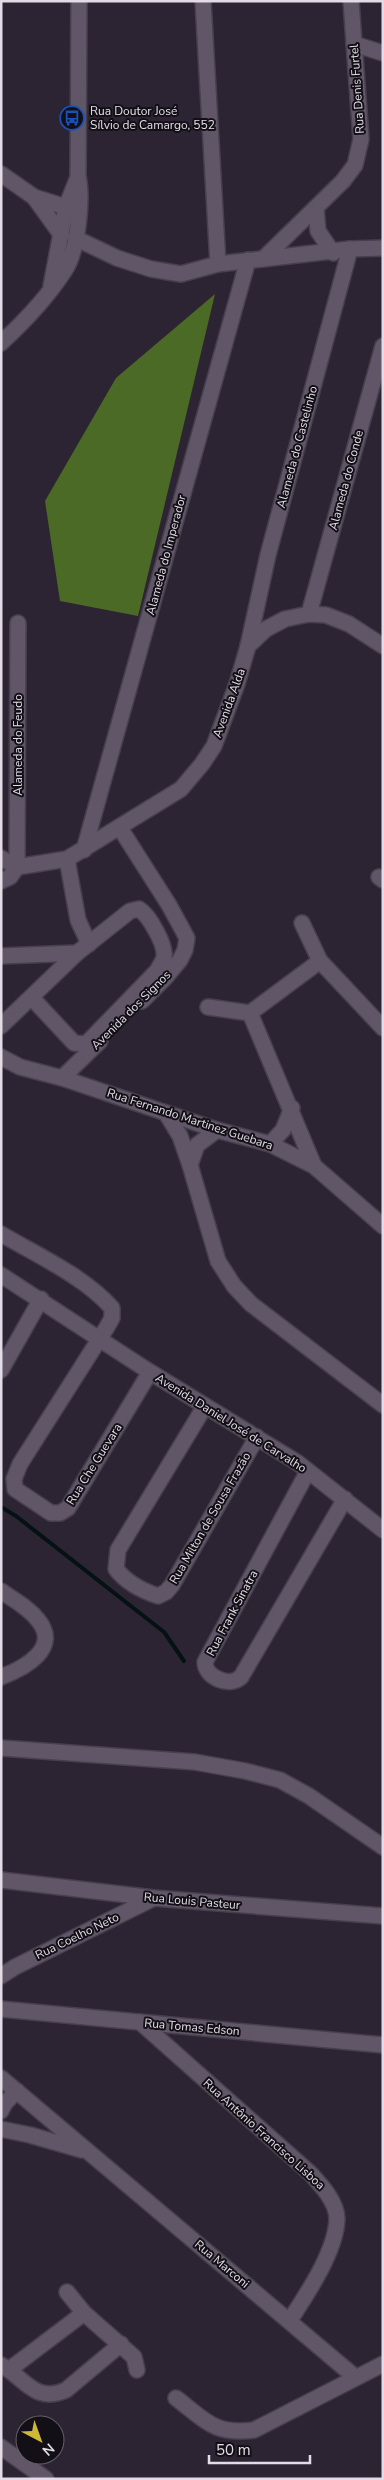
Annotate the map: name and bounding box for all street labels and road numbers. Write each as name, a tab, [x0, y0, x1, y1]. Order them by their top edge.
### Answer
street label: Rua Denis Furtel	[346, 43, 368, 134]
street label: Alameda do Castelinho	[273, 384, 321, 510]
street label: Alameda do Conde	[325, 428, 367, 532]
street label: Alameda do Imperador	[142, 492, 190, 617]
street label: Avenida Alda	[209, 666, 249, 740]
street label: Alameda do Feudo	[10, 694, 26, 796]
street label: Avenida dos Signos	[88, 967, 174, 1053]
street label: Rua Fernando Martinez Guebara	[105, 1085, 275, 1153]
street label: Avenida Daniel José de Carvalho	[152, 1370, 310, 1476]
street label: Rua Che Guevara	[62, 1420, 126, 1508]
street label: Rua Milton de Sousa Frazão	[166, 1449, 254, 1587]
street label: Rua Frank Sinatra	[203, 1567, 261, 1659]
street label: Rua Louis Pasteur	[143, 1889, 242, 1913]
street label: Rua Coelho Neto	[33, 1909, 122, 1963]
street label: Rua Tomas Edson	[144, 2015, 240, 2039]
street label: Rua Antônio Francisco Lisboa	[200, 2075, 328, 2193]
street label: Rua Marconi	[191, 2236, 253, 2292]

